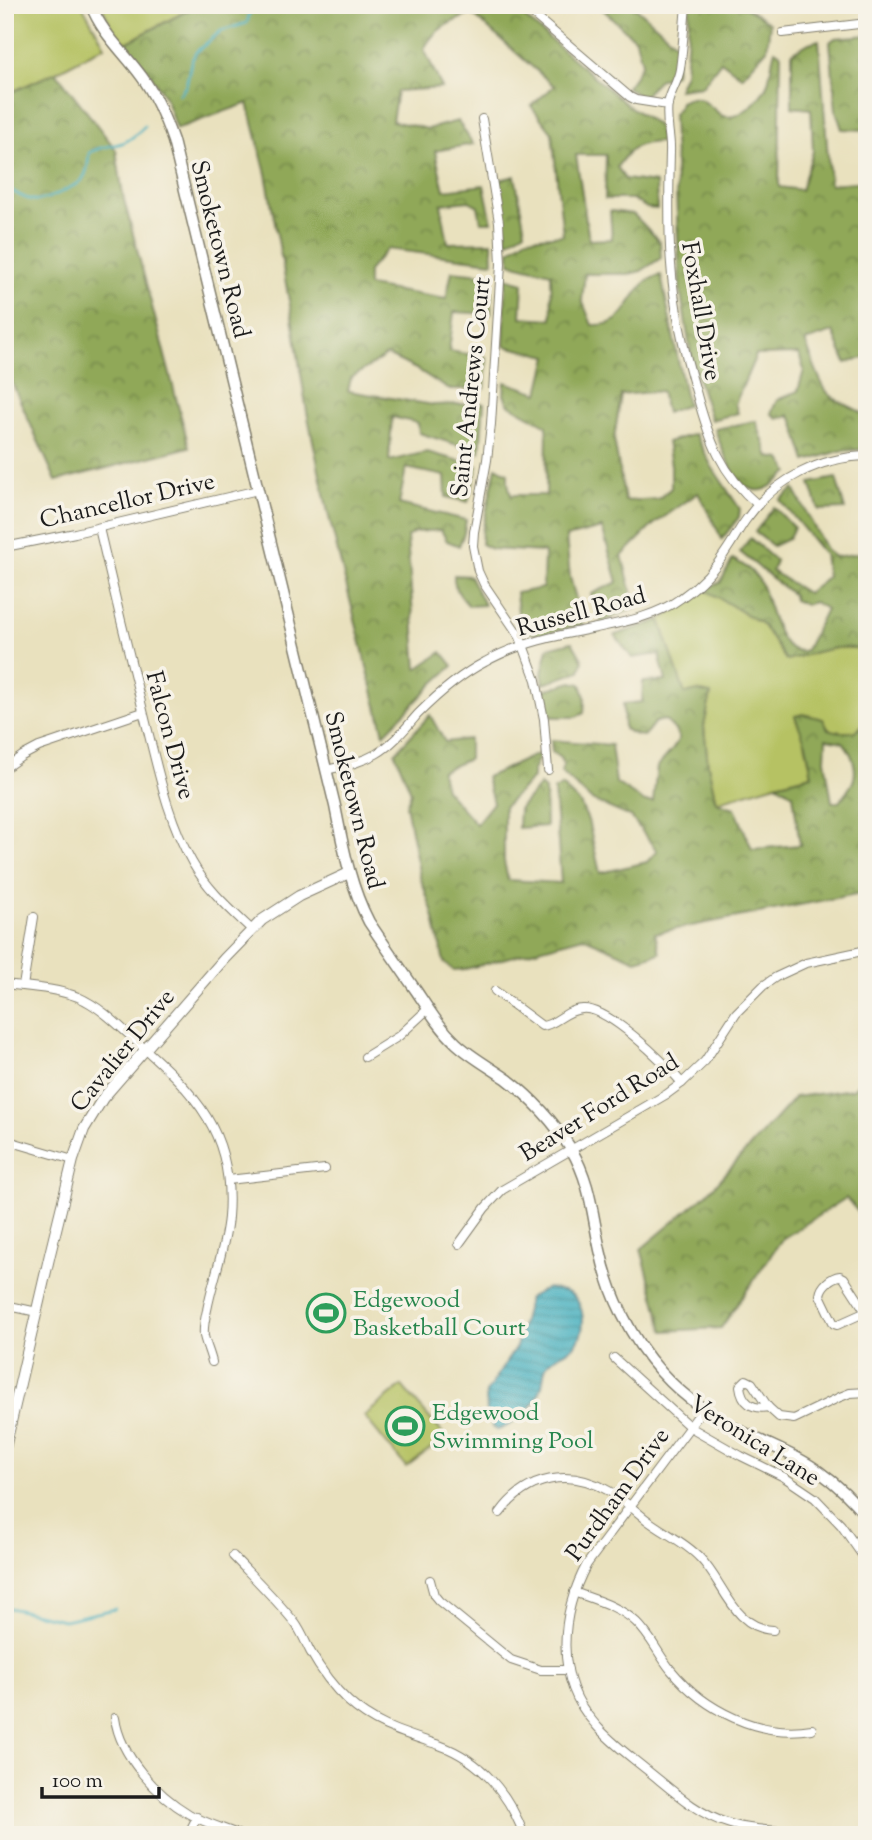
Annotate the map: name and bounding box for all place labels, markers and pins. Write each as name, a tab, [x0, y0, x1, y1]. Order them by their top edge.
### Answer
place label: Edgewood Basketball Court	[353, 1284, 526, 1346]
sports icon: Edgewood Basketball Court	[305, 1292, 347, 1334]
place label: Edgewood Swimming Pool	[432, 1397, 594, 1459]
sports icon: Edgewood Swimming Pool	[384, 1405, 426, 1447]

